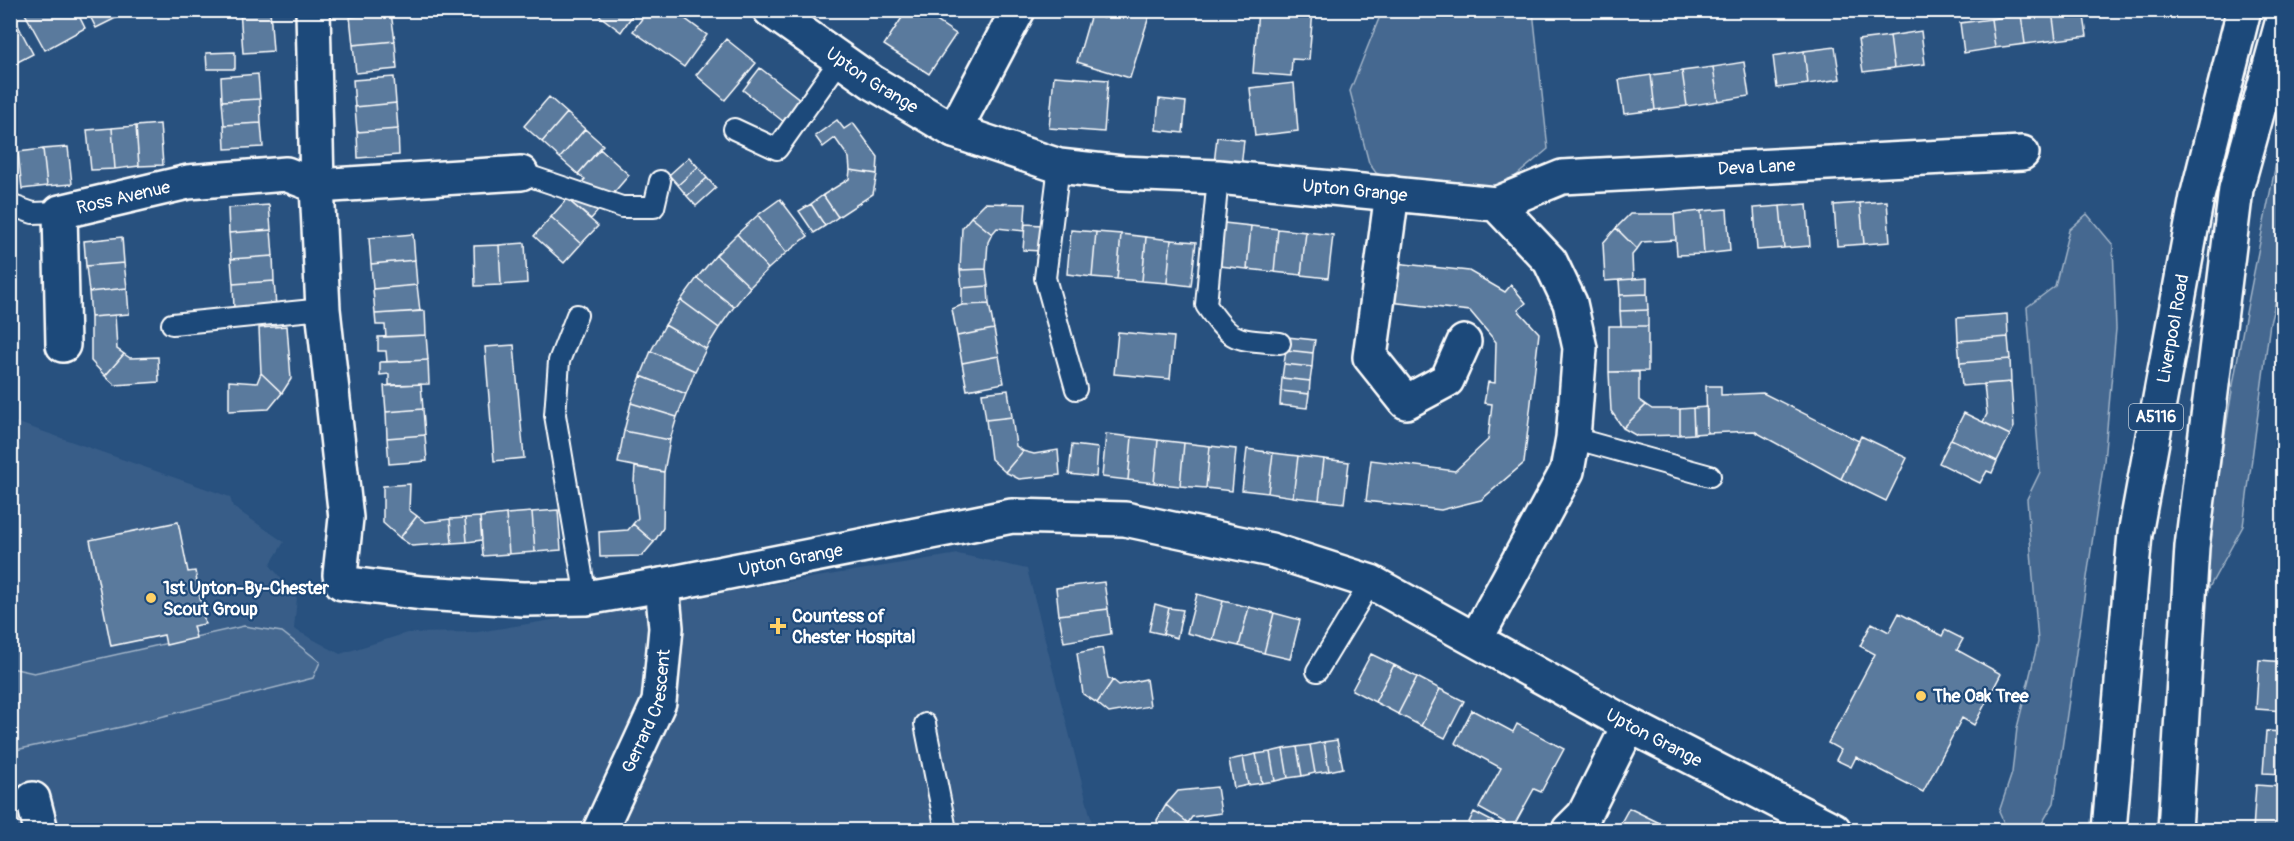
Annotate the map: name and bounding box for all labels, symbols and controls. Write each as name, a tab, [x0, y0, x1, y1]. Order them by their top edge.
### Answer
street label: Upton Grange	[822, 42, 923, 119]
street label: Deva Lane	[1717, 153, 1796, 180]
street label: Upton Grange	[1301, 174, 1409, 207]
street label: Ross Avenue	[74, 175, 172, 219]
street label: Liverpool Road	[2151, 272, 2194, 385]
road number: A5116	[2129, 404, 2183, 430]
street label: Upton Grange	[737, 538, 845, 581]
place label: 1st Upton-By-Chester Scout Group	[163, 577, 329, 621]
marker: 1st Upton-By-Chester Scout Group	[144, 591, 158, 605]
place label: Countess of Chester Hospital	[792, 605, 916, 649]
marker: Countess of Chester Hospital	[769, 617, 787, 635]
street label: Gerrard Crescent	[616, 647, 676, 777]
place label: The Oak Tree	[1932, 685, 2030, 708]
marker: The Oak Tree	[1914, 689, 1928, 703]
street label: Upton Grange	[1602, 703, 1706, 772]

